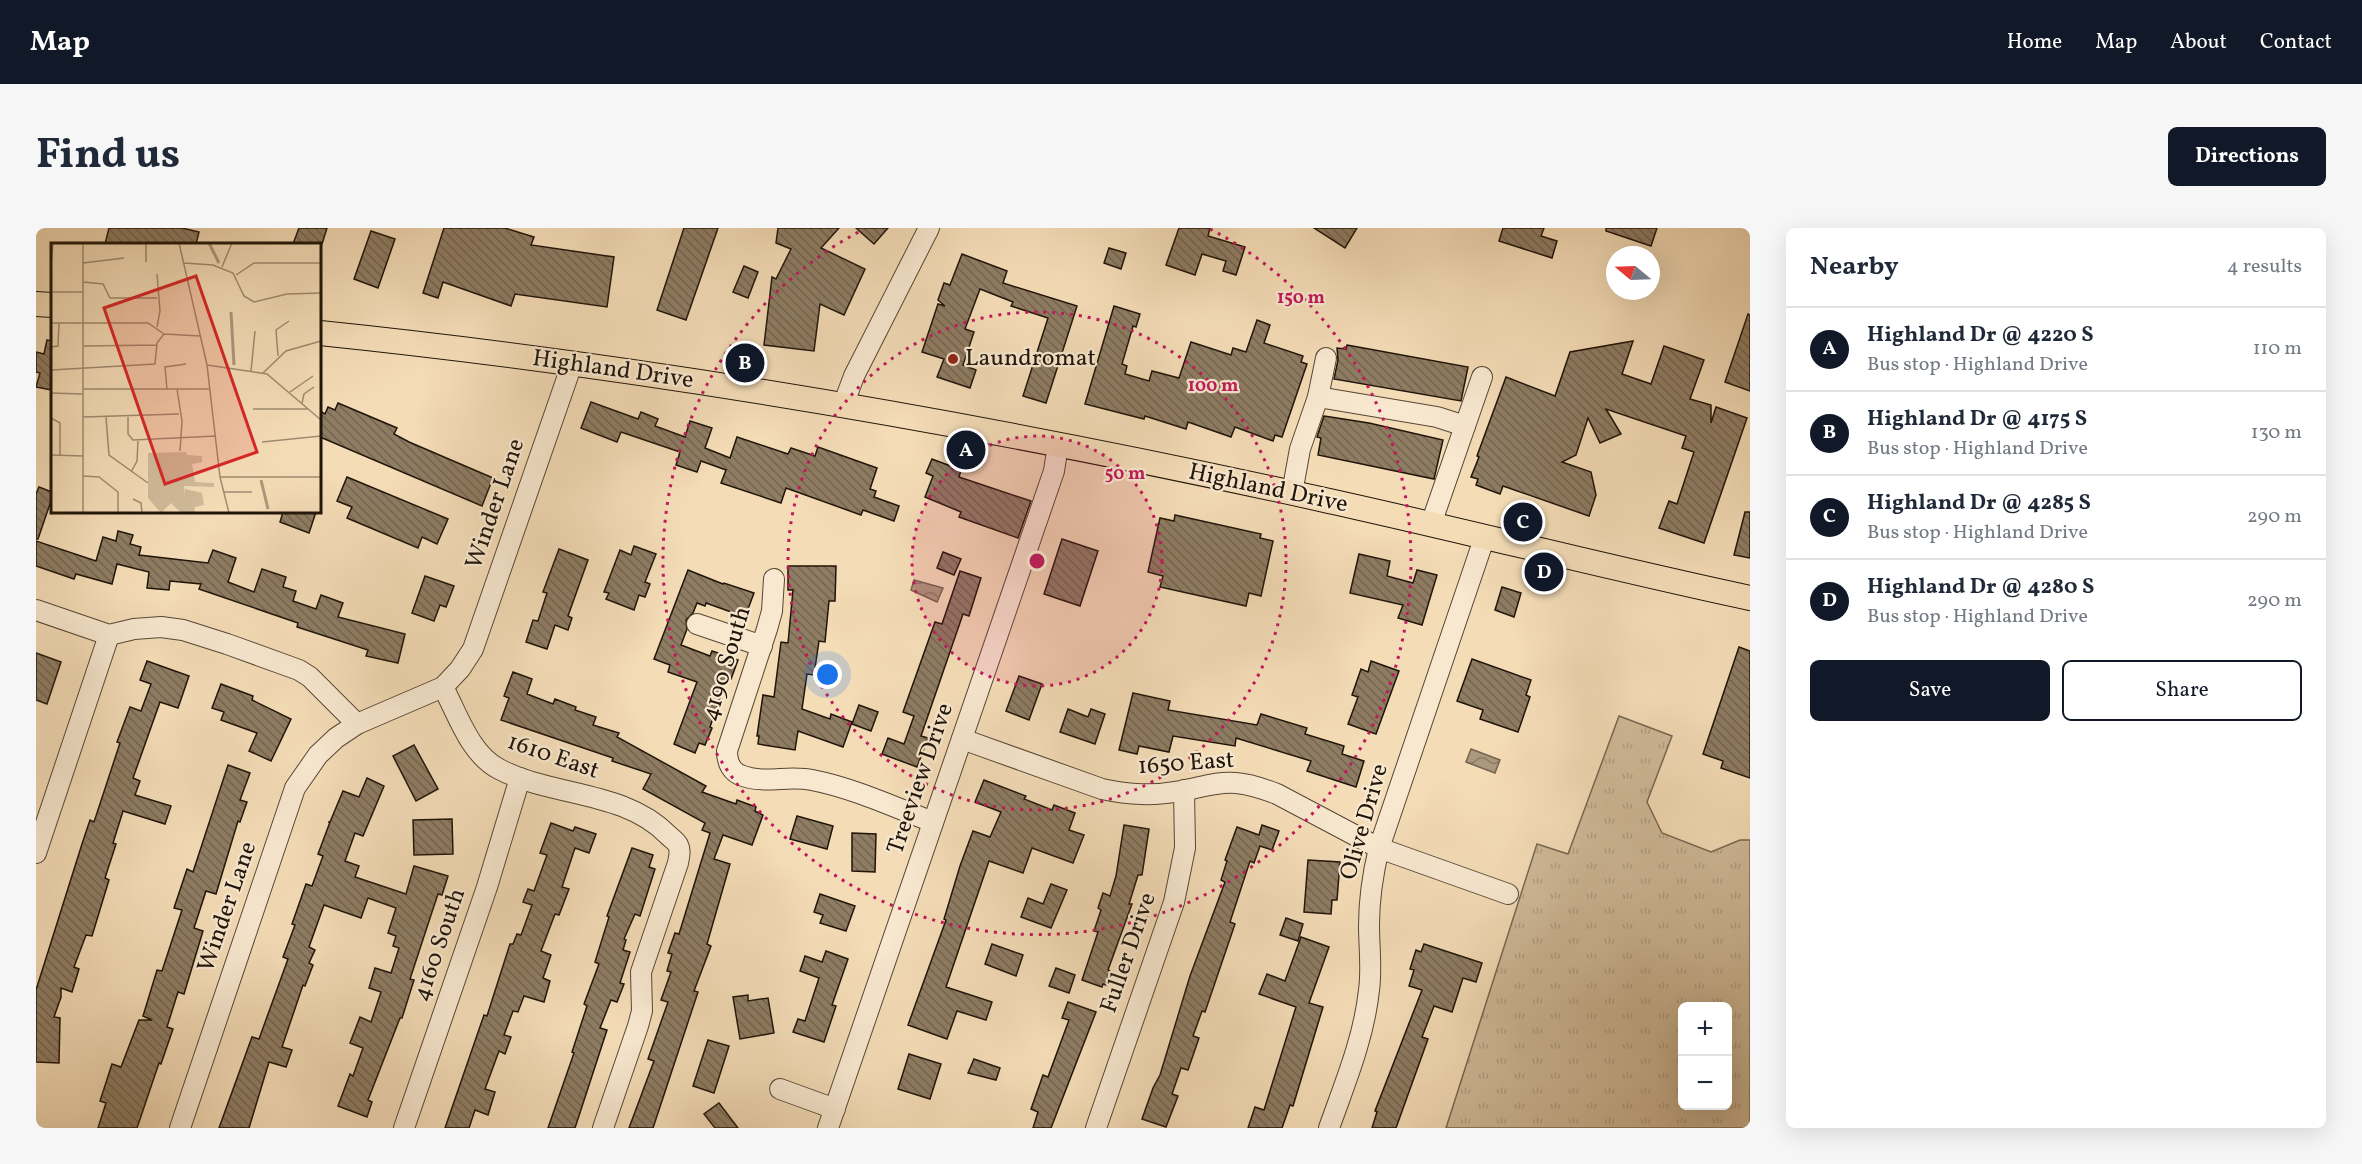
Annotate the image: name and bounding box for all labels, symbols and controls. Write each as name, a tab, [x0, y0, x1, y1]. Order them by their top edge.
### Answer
text: Map	[30, 23, 90, 62]
text: Home	[2007, 28, 2062, 57]
text: Map	[2095, 28, 2137, 57]
text: About	[2170, 28, 2227, 57]
text: Contact	[2260, 28, 2332, 57]
text: Find us	[36, 127, 180, 186]
button: Directions	[2168, 127, 2326, 186]
inset map	[51, 243, 321, 513]
north arrow	[1606, 246, 1660, 300]
text: Nearby	[1810, 249, 1899, 285]
text: 4 results	[2227, 253, 2302, 281]
text: 150 m	[1277, 286, 1325, 311]
text: Highland Dr @ 4220 S	[1867, 320, 2094, 351]
text: A	[1822, 335, 1837, 363]
text: 110 m	[2253, 335, 2302, 363]
pin: B	[726, 340, 764, 386]
street label: Highland Drive	[530, 342, 696, 398]
place label: Laundromat	[965, 342, 1096, 376]
text: Bus stop · Highland Drive	[1867, 351, 2088, 379]
marker: Laundromat	[946, 352, 960, 366]
text: 100 m	[1188, 374, 1238, 399]
text: Highland Dr @ 4175 S	[1867, 404, 2087, 435]
text: B	[1823, 419, 1836, 447]
text: 130 m	[2251, 419, 2302, 447]
pin: A	[946, 428, 986, 472]
street label: Winder Lane	[458, 434, 534, 574]
text: Bus stop · Highland Drive	[1867, 435, 2088, 463]
street label: Highland Drive	[1185, 456, 1351, 522]
text: 50 m	[1105, 462, 1145, 487]
text: Highland Dr @ 4285 S	[1867, 488, 2091, 519]
pin: C	[1504, 500, 1542, 544]
text: C	[1823, 503, 1836, 531]
text: 290 m	[2247, 503, 2302, 531]
text: Bus stop · Highland Drive	[1867, 519, 2088, 547]
pin: D	[1524, 550, 1564, 594]
centre of rings	[1027, 551, 1047, 571]
text: Highland Dr @ 4280 S	[1867, 572, 2094, 603]
text: D	[1822, 587, 1837, 615]
text: 290 m	[2247, 587, 2302, 615]
street label: 4190 South	[693, 603, 761, 725]
text: Bus stop · Highland Drive	[1867, 603, 2088, 631]
your location	[813, 660, 842, 689]
button: Save	[1810, 660, 2050, 721]
button: Share	[2062, 660, 2302, 721]
street label: Treeview Drive	[879, 699, 963, 859]
street label: 1610 East	[503, 725, 603, 789]
street label: 1650 East	[1137, 744, 1235, 784]
street label: Olive Drive	[1332, 760, 1398, 884]
street label: Winder Lane	[190, 837, 266, 977]
street label: 4160 South	[405, 884, 475, 1006]
street label: Fuller Drive	[1092, 888, 1166, 1018]
map controls	[1678, 1002, 1732, 1110]
button: +	[1678, 1002, 1732, 1056]
button: −	[1678, 1056, 1732, 1110]

